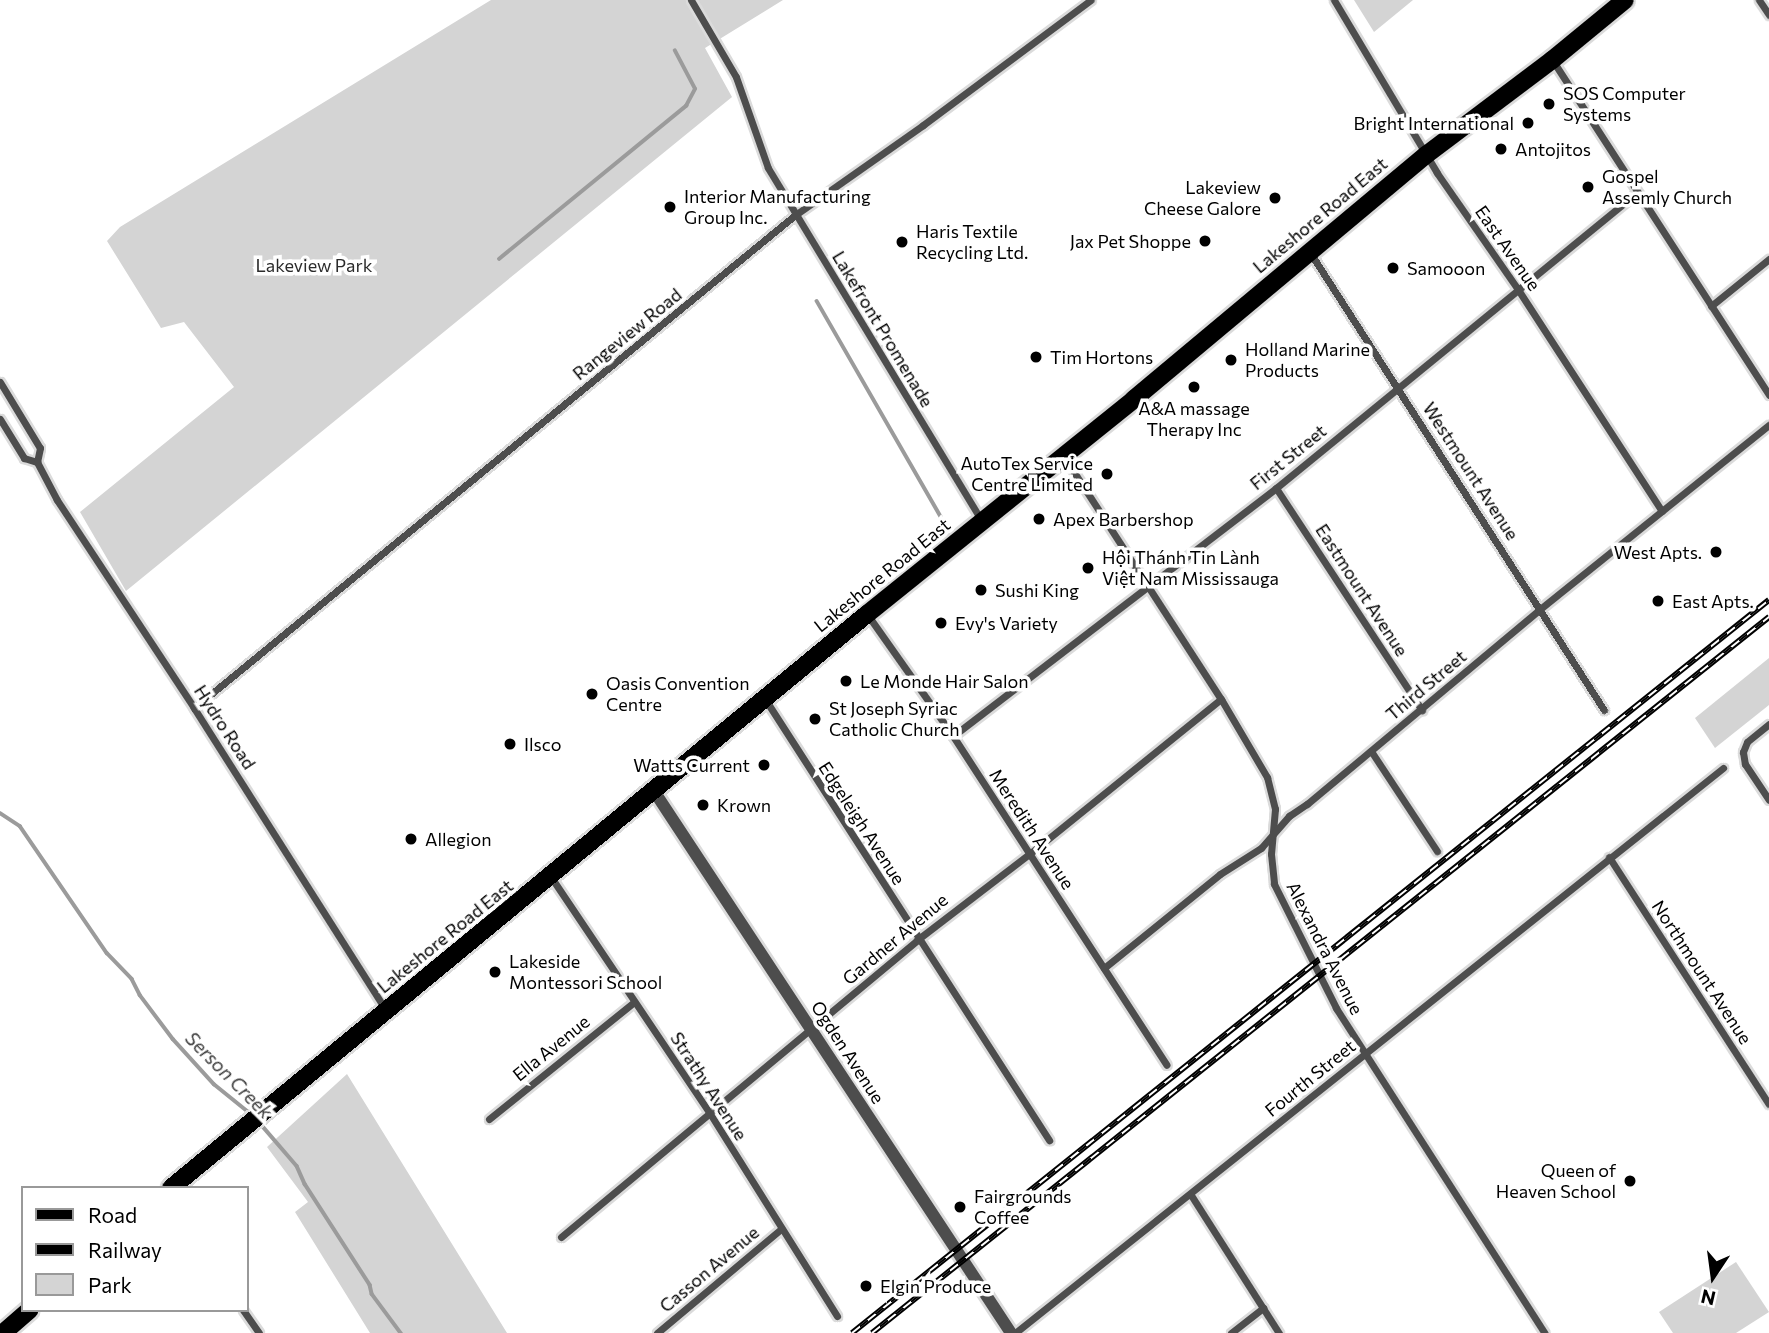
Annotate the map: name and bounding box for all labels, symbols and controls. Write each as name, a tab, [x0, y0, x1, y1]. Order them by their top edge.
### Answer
place label: SOS Computer Systems	[1563, 83, 1686, 126]
marker: SOS Computer Systems	[1541, 96, 1557, 112]
place label: Bright International	[1354, 112, 1514, 134]
marker: Bright International	[1520, 115, 1536, 131]
place label: Antojitos	[1515, 138, 1591, 160]
marker: Antojitos	[1493, 141, 1509, 157]
street label: Lakeshore Road East	[1248, 152, 1392, 278]
place label: Gospel Assemly Church	[1602, 166, 1732, 208]
place label: Lakeview Cheese Galore	[1144, 177, 1261, 220]
marker: Gospel Assemly Church	[1580, 179, 1596, 195]
place label: Interior Manufacturing Group Inc.	[684, 186, 871, 228]
marker: Lakeview Cheese Galore	[1267, 190, 1283, 206]
marker: Interior Manufacturing Group Inc.	[662, 199, 678, 215]
street label: East Avenue	[1471, 201, 1545, 295]
place label: Haris Textile Recycling Ltd.	[916, 221, 1028, 264]
place label: Jax Pet Shoppe	[1070, 230, 1191, 252]
marker: Jax Pet Shoppe	[1197, 233, 1213, 249]
marker: Haris Textile Recycling Ltd.	[894, 234, 910, 250]
street label: Lakefront Promenade	[828, 247, 938, 411]
park label: Lakeview Park	[256, 254, 372, 276]
place label: Samooon	[1407, 257, 1485, 279]
marker: Samooon	[1385, 260, 1401, 276]
street label: Rangeview Road	[568, 284, 686, 384]
place label: Holland Marine Products	[1245, 339, 1370, 382]
place label: Tim Hortons	[1050, 346, 1153, 368]
marker: Tim Hortons	[1028, 349, 1044, 365]
marker: Holland Marine Products	[1223, 352, 1239, 368]
marker: A&A massage Therapy Inc	[1186, 379, 1202, 395]
place label: A&A massage Therapy Inc	[1138, 398, 1250, 440]
street label: Westmount Avenue	[1418, 398, 1524, 544]
street label: First Street	[1246, 420, 1330, 494]
place label: AutoTex Service Centre Limited	[961, 453, 1093, 496]
marker: AutoTex Service Centre Limited	[1099, 466, 1115, 482]
place label: Apex Barbershop	[1053, 508, 1194, 530]
marker: Apex Barbershop	[1031, 511, 1047, 527]
street label: Lakeshore Road East	[810, 514, 954, 636]
street label: Eastmount Avenue	[1311, 520, 1413, 660]
place label: West Apts.	[1614, 541, 1702, 563]
marker: West Apts.	[1708, 544, 1724, 560]
place label: Hội Thánh Tin Lành Việt Nam Mississauga	[1102, 547, 1279, 590]
marker: Hội Thánh Tin Lành Việt Nam Mississauga	[1080, 560, 1096, 576]
place label: Sushi King	[995, 579, 1079, 601]
marker: Sushi King	[973, 582, 989, 598]
place label: East Apts.	[1672, 590, 1754, 612]
marker: East Apts.	[1650, 593, 1666, 609]
place label: Evy's Variety	[955, 612, 1058, 634]
marker: Evy's Variety	[933, 615, 949, 631]
street label: Third Street	[1381, 645, 1471, 725]
place label: Le Monde Hair Salon	[860, 670, 1029, 692]
place label: Oasis Convention Centre	[606, 673, 750, 716]
marker: Le Monde Hair Salon	[838, 673, 854, 689]
street label: Hydro Road	[190, 681, 260, 773]
marker: Oasis Convention Centre	[584, 686, 600, 702]
place label: St Joseph Syriac Catholic Church	[829, 698, 960, 740]
marker: St Joseph Syriac Catholic Church	[807, 711, 823, 727]
place label: Ilsco	[524, 733, 561, 755]
marker: Ilsco	[502, 736, 518, 752]
place label: Watts Current	[633, 754, 750, 776]
marker: Watts Current	[756, 757, 772, 773]
street label: Edgeleigh Avenue	[814, 757, 910, 889]
street label: Meredith Avenue	[985, 765, 1079, 893]
place label: Krown	[717, 794, 771, 816]
marker: Krown	[695, 797, 711, 813]
place label: Allegion	[425, 828, 492, 850]
marker: Allegion	[403, 831, 419, 847]
street label: Lakeshore Road East	[373, 875, 517, 997]
street label: Alexandra Avenue	[1282, 878, 1368, 1018]
street label: Gardner Avenue	[838, 889, 952, 989]
street label: Northmount Avenue	[1648, 896, 1756, 1048]
place label: Lakeside Montessori School	[509, 951, 662, 993]
marker: Lakeside Montessori School	[487, 964, 503, 980]
street label: Ogden Avenue	[807, 997, 889, 1107]
street label: Ella Avenue	[508, 1010, 594, 1086]
water label: Serson Creek	[181, 1027, 277, 1123]
street label: Strathy Avenue	[666, 1028, 752, 1144]
street label: Fourth Street	[1260, 1035, 1360, 1121]
place label: Queen of Heaven School	[1496, 1160, 1616, 1202]
marker: Queen of Heaven School	[1622, 1173, 1638, 1189]
legend	[21, 1186, 248, 1312]
place label: Fairgrounds Coffee	[974, 1186, 1072, 1228]
marker: Fairgrounds Coffee	[952, 1199, 968, 1215]
text: Road	[88, 1202, 137, 1227]
street label: Casson Avenue	[655, 1221, 763, 1317]
text: Railway	[88, 1237, 162, 1262]
north arrow	[1678, 1242, 1748, 1312]
text: Park	[88, 1272, 132, 1297]
place label: Elgin Produce	[880, 1275, 991, 1297]
marker: Elgin Produce	[858, 1278, 874, 1294]
text: N	[1699, 1285, 1718, 1311]

